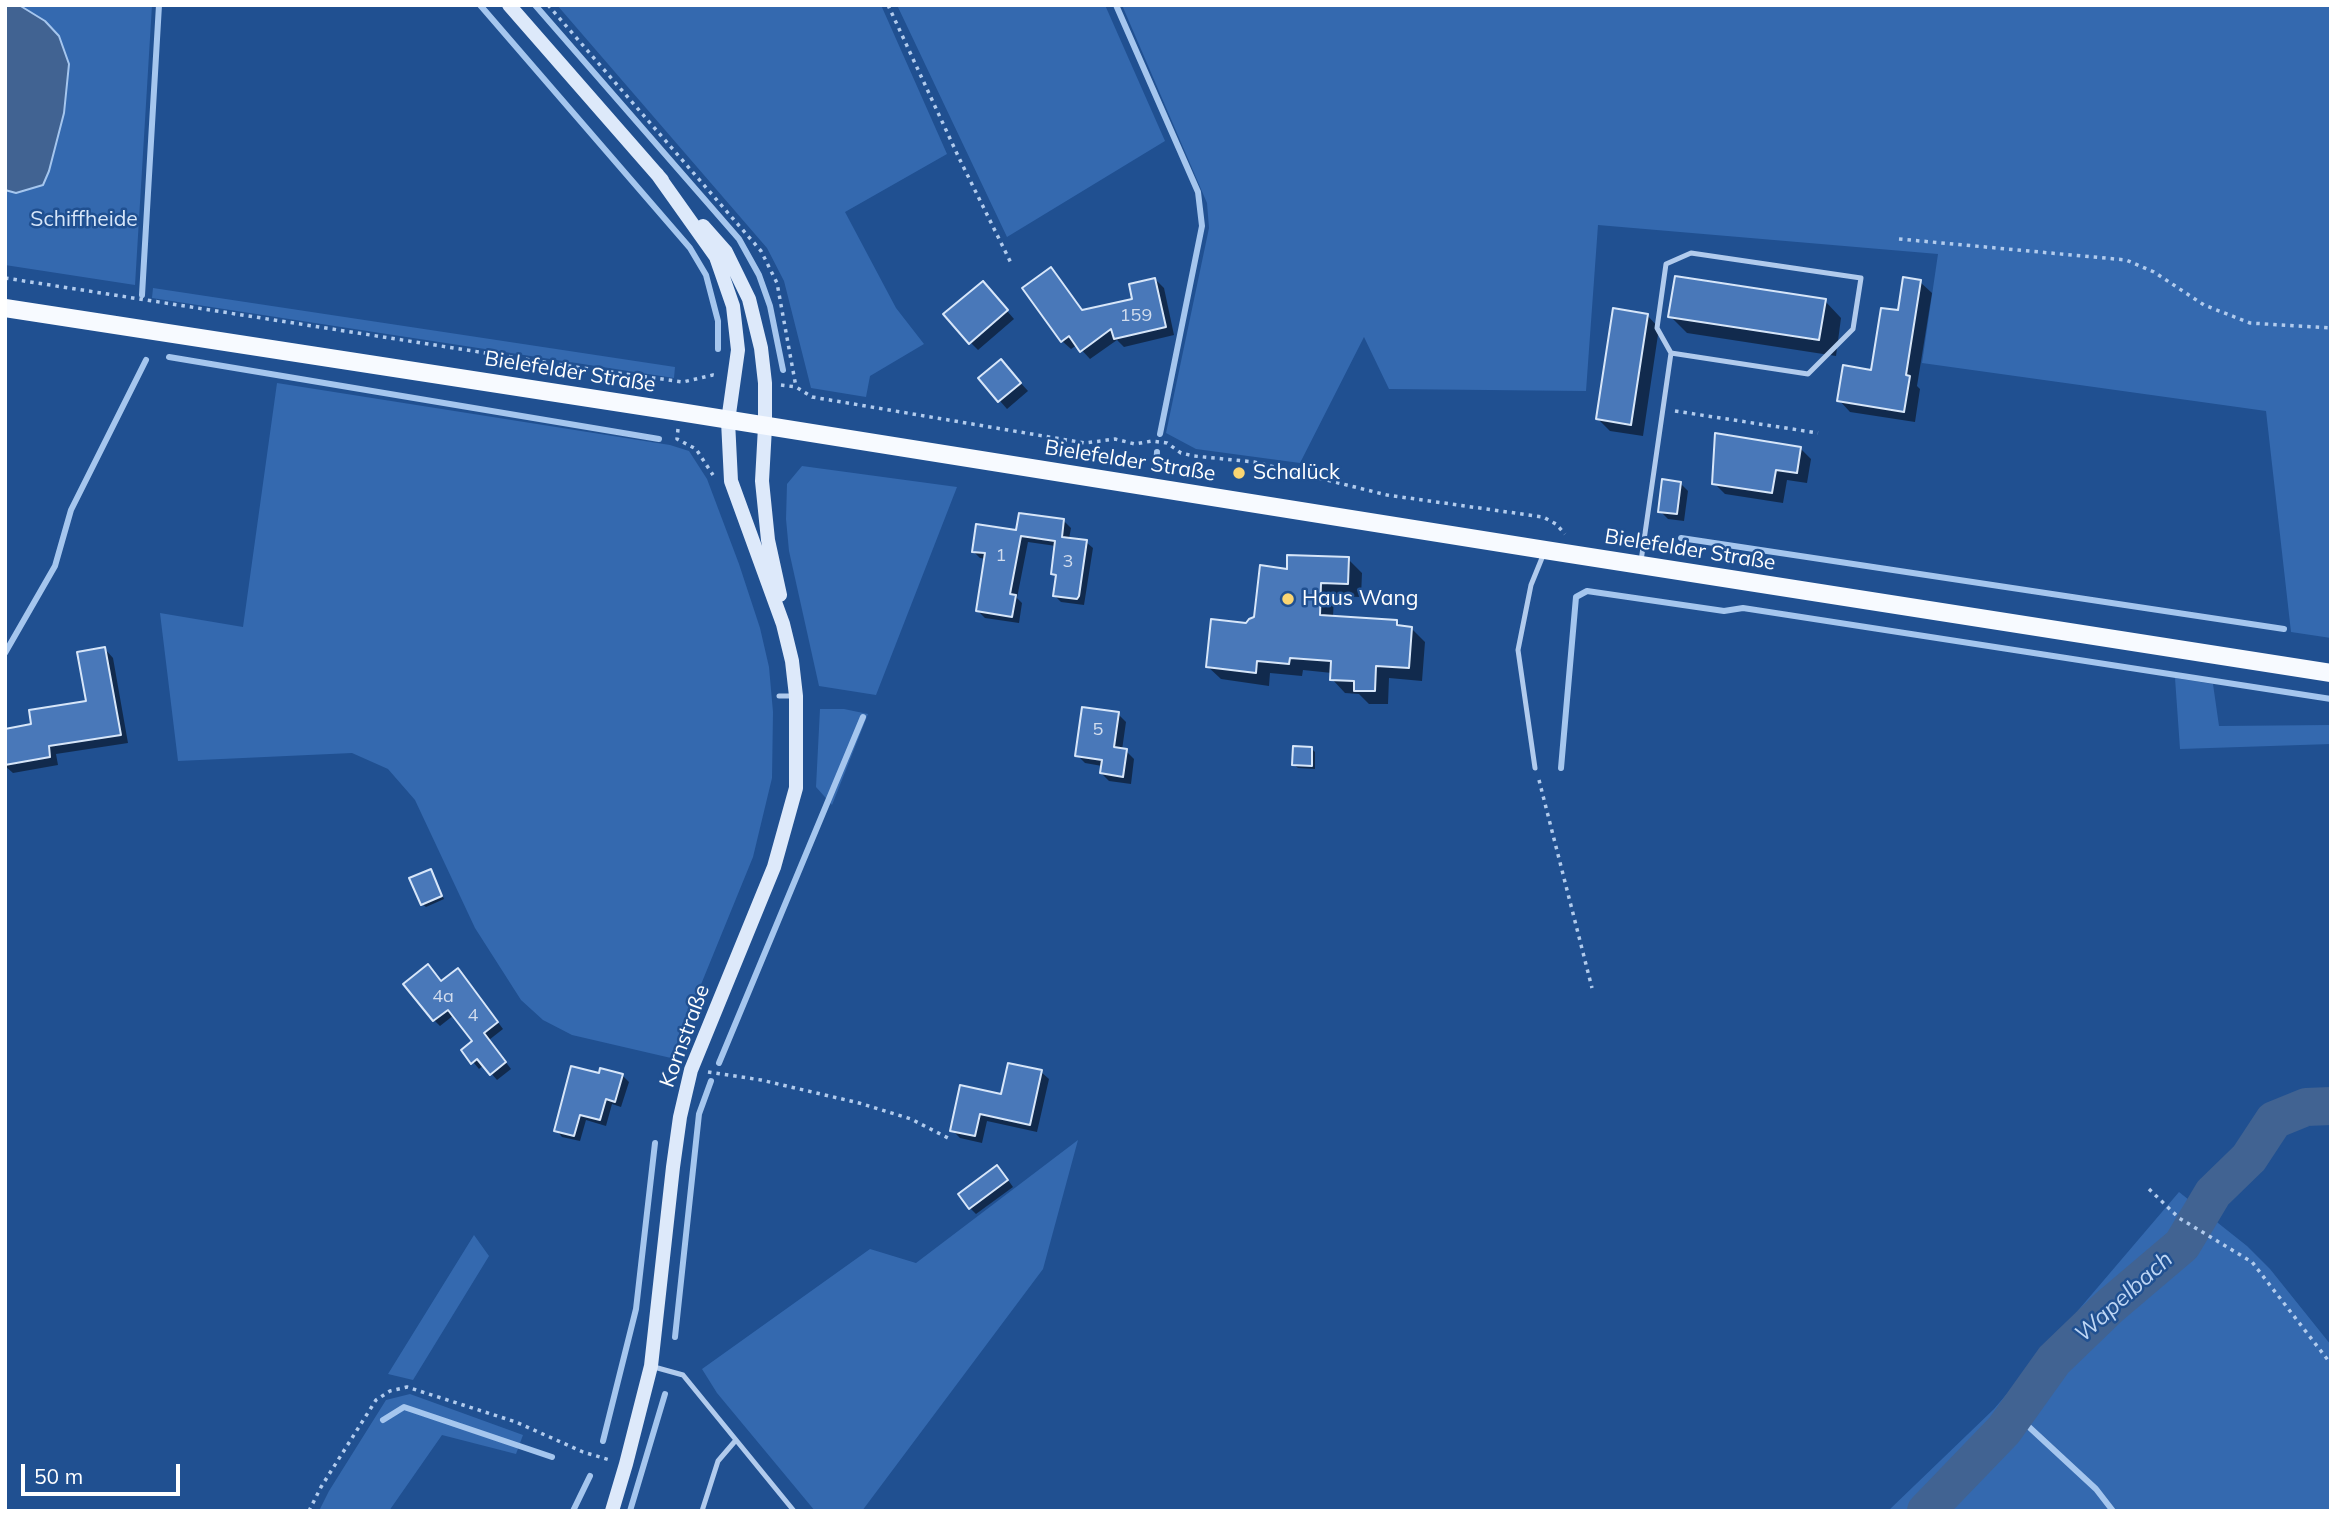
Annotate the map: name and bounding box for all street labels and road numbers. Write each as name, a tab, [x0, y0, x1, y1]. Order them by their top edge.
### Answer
street label: Bielefelder Straße	[483, 346, 657, 398]
street label: Bielefelder Straße	[1043, 435, 1217, 487]
street label: Bielefelder Straße	[1603, 524, 1777, 576]
street label: Kornstraße	[655, 981, 715, 1091]

